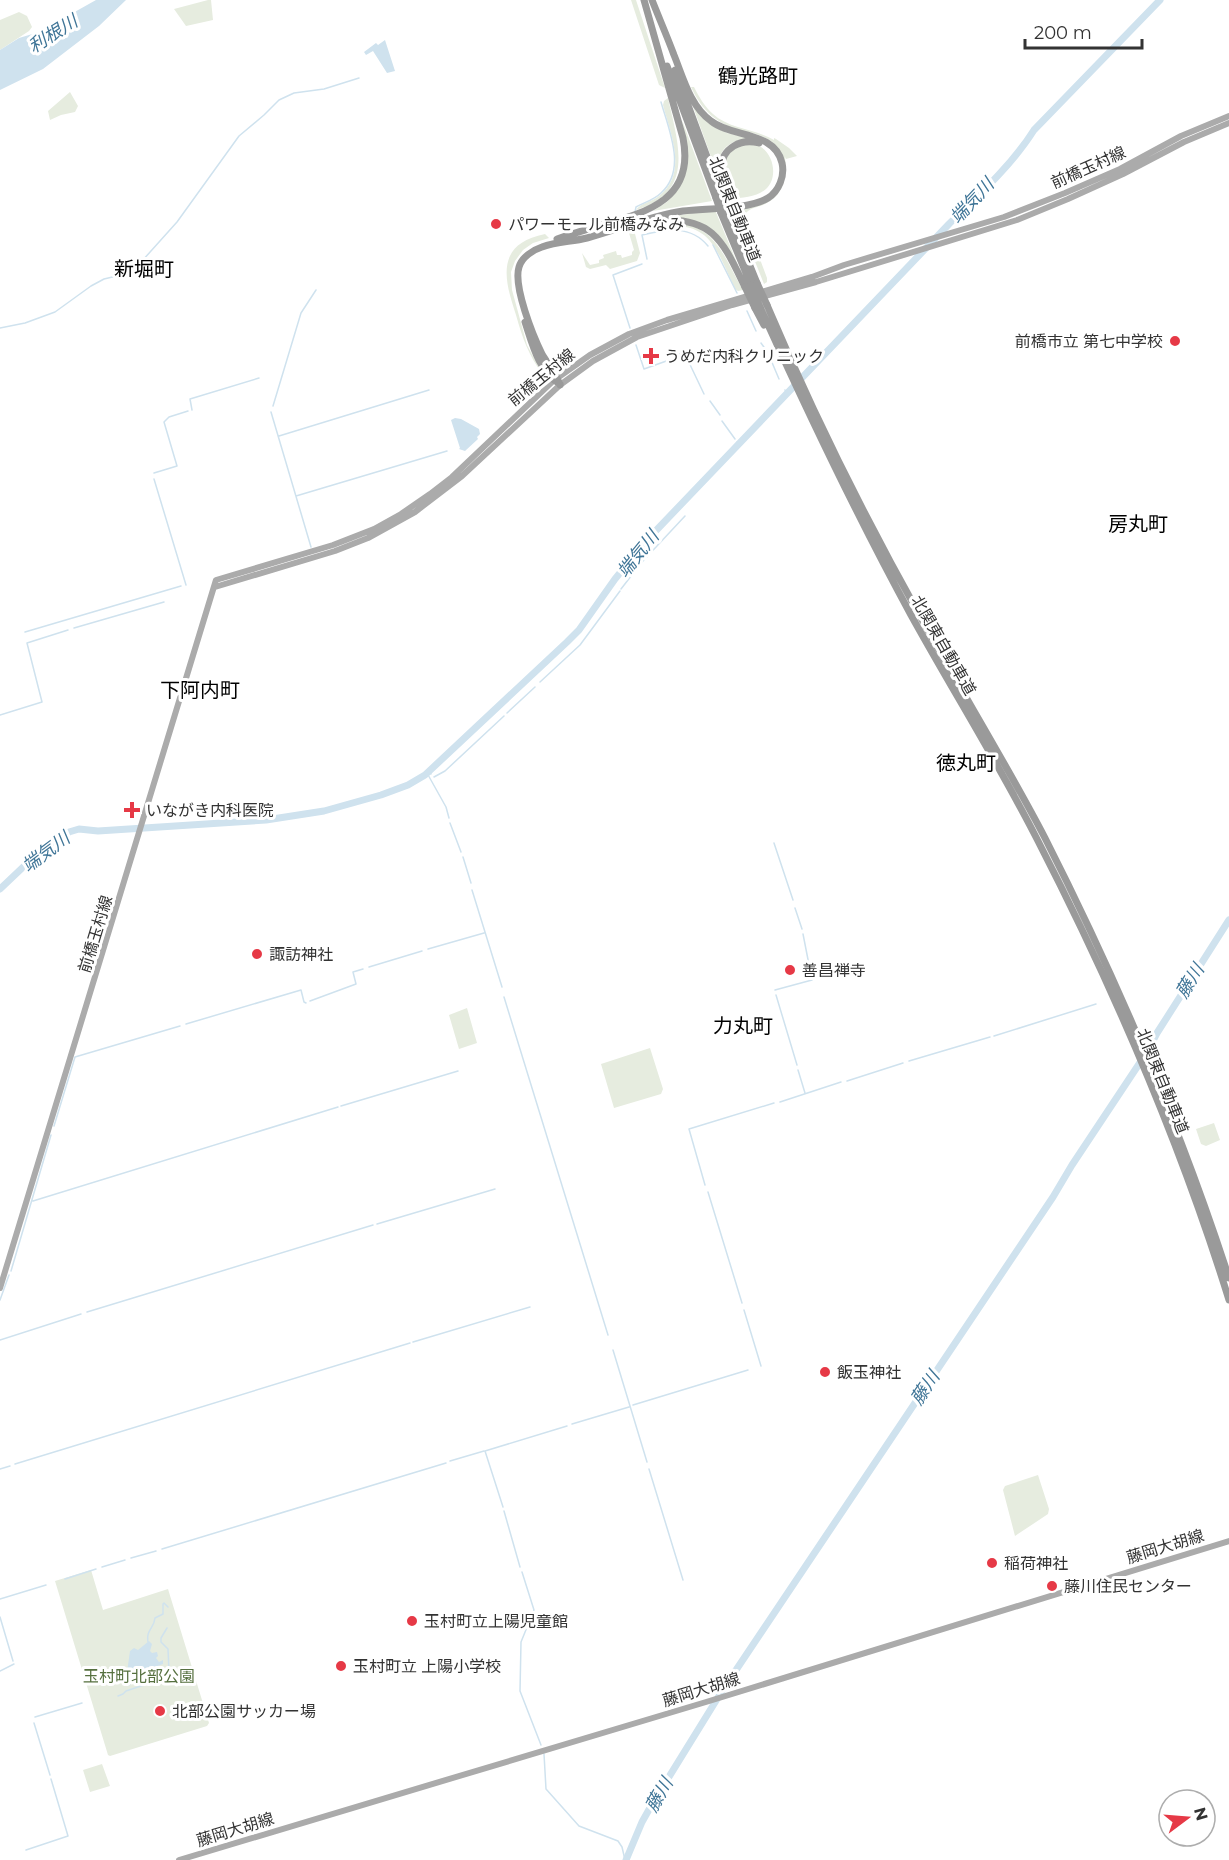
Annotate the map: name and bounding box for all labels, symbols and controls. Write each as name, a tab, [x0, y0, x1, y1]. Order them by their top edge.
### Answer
water label: 利根川	[24, 9, 83, 58]
scale bar	[1025, 12, 1142, 50]
text: 200 m	[1034, 22, 1092, 44]
district label: 鶴光路町	[718, 64, 798, 88]
street label: 前橋玉村線	[1048, 143, 1129, 192]
street label: 北関東自動車道	[705, 154, 764, 265]
water label: 端気川	[946, 172, 1000, 228]
place label: パワーモール前橋みなみ	[508, 215, 684, 234]
marker: パワーモール前橋みなみ	[489, 217, 503, 231]
district label: 新堀町	[114, 257, 174, 281]
place label: 前橋市立 第七中学校	[1015, 332, 1163, 351]
marker: 前橋市立 第七中学校	[1168, 334, 1182, 348]
street label: 前橋玉村線	[504, 345, 578, 410]
marker: うめだ内科クリニック	[642, 347, 660, 365]
place label: うめだ内科クリニック	[664, 347, 824, 366]
district label: 房丸町	[1108, 512, 1168, 536]
water label: 端気川	[612, 525, 665, 582]
street label: 北関東自動車道	[907, 592, 980, 699]
district label: 下阿内町	[160, 678, 240, 702]
district label: 徳丸町	[936, 751, 996, 775]
marker: いながき内科医院	[123, 801, 141, 819]
place label: いながき内科医院	[146, 801, 274, 820]
water label: 端気川	[18, 826, 76, 877]
street label: 前橋玉村線	[75, 893, 116, 975]
place label: 諏訪神社	[269, 945, 333, 964]
marker: 諏訪神社	[250, 947, 264, 961]
water label: 藤川	[1171, 958, 1210, 1002]
place label: 善昌禅寺	[802, 961, 866, 980]
marker: 善昌禅寺	[783, 963, 797, 977]
district label: 力丸町	[713, 1014, 773, 1038]
street label: 北関東自動車道	[1133, 1026, 1192, 1137]
place label: 飯玉神社	[837, 1363, 901, 1382]
marker: 飯玉神社	[818, 1365, 832, 1379]
water label: 藤川	[906, 1365, 945, 1409]
street label: 藤岡大胡線	[1124, 1526, 1206, 1567]
place label: 稲荷神社	[1004, 1554, 1068, 1573]
marker: 稲荷神社	[985, 1556, 999, 1570]
place label: 藤川住民センター	[1064, 1577, 1192, 1596]
marker: 藤川住民センター	[1045, 1579, 1059, 1593]
place label: 玉村町立上陽児童館	[424, 1612, 568, 1631]
marker: 玉村町立上陽児童館	[405, 1614, 419, 1628]
place label: 玉村町立 上陽小学校	[353, 1657, 501, 1676]
marker: 玉村町立 上陽小学校	[334, 1659, 348, 1673]
park label: 玉村町北部公園	[83, 1667, 195, 1686]
street label: 藤岡大胡線	[660, 1669, 742, 1710]
place label: 北部公園サッカー場	[172, 1702, 316, 1721]
marker: 北部公園サッカー場	[153, 1704, 167, 1718]
water label: 藤川	[640, 1772, 679, 1816]
north arrow	[1157, 1788, 1217, 1848]
text: N	[1190, 1805, 1212, 1823]
street label: 藤岡大胡線	[194, 1809, 276, 1850]

